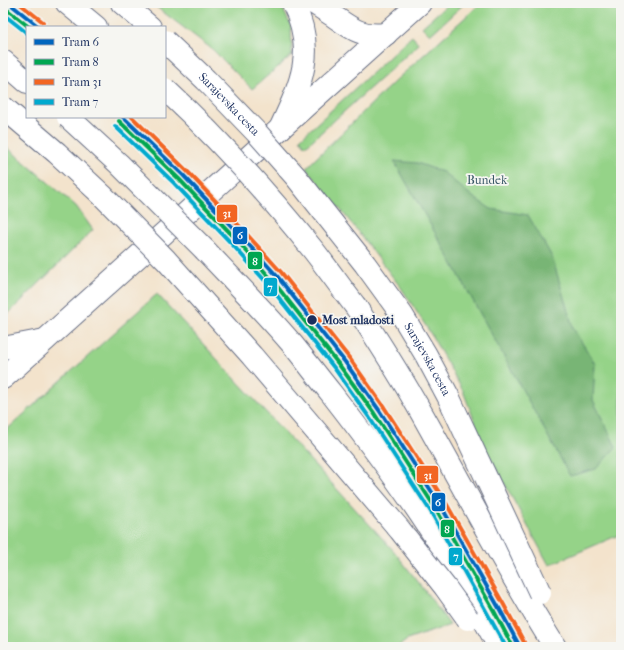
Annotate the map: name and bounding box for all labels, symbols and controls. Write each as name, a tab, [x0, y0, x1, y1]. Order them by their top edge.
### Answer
legend	[26, 26, 166, 118]
text: Tram 6	[62, 35, 99, 49]
text: Tram 8	[62, 55, 99, 69]
street label: Sarajevska cesta	[196, 70, 263, 139]
text: Tram 31	[62, 75, 102, 89]
text: Tram 7	[62, 95, 98, 109]
park label: Bundek	[467, 173, 508, 187]
line badge: 31	[216, 204, 238, 223]
text: 31	[223, 207, 231, 220]
line badge: 6	[232, 226, 248, 245]
text: 6	[237, 229, 244, 242]
line badge: 8	[247, 251, 263, 270]
text: 8	[252, 255, 258, 268]
line badge: 7	[263, 277, 278, 297]
text: 7	[266, 281, 273, 294]
marker: Most mladosti	[305, 313, 319, 327]
place label: Most mladosti	[321, 313, 394, 327]
street label: Sarajevska cesta	[401, 320, 454, 398]
line badge: 31	[416, 465, 439, 484]
text: 31	[424, 469, 432, 482]
line badge: 6	[431, 492, 446, 512]
text: 6	[435, 496, 442, 509]
line badge: 8	[440, 519, 455, 538]
text: 8	[444, 523, 450, 536]
line badge: 7	[448, 547, 463, 566]
text: 7	[452, 550, 459, 563]

